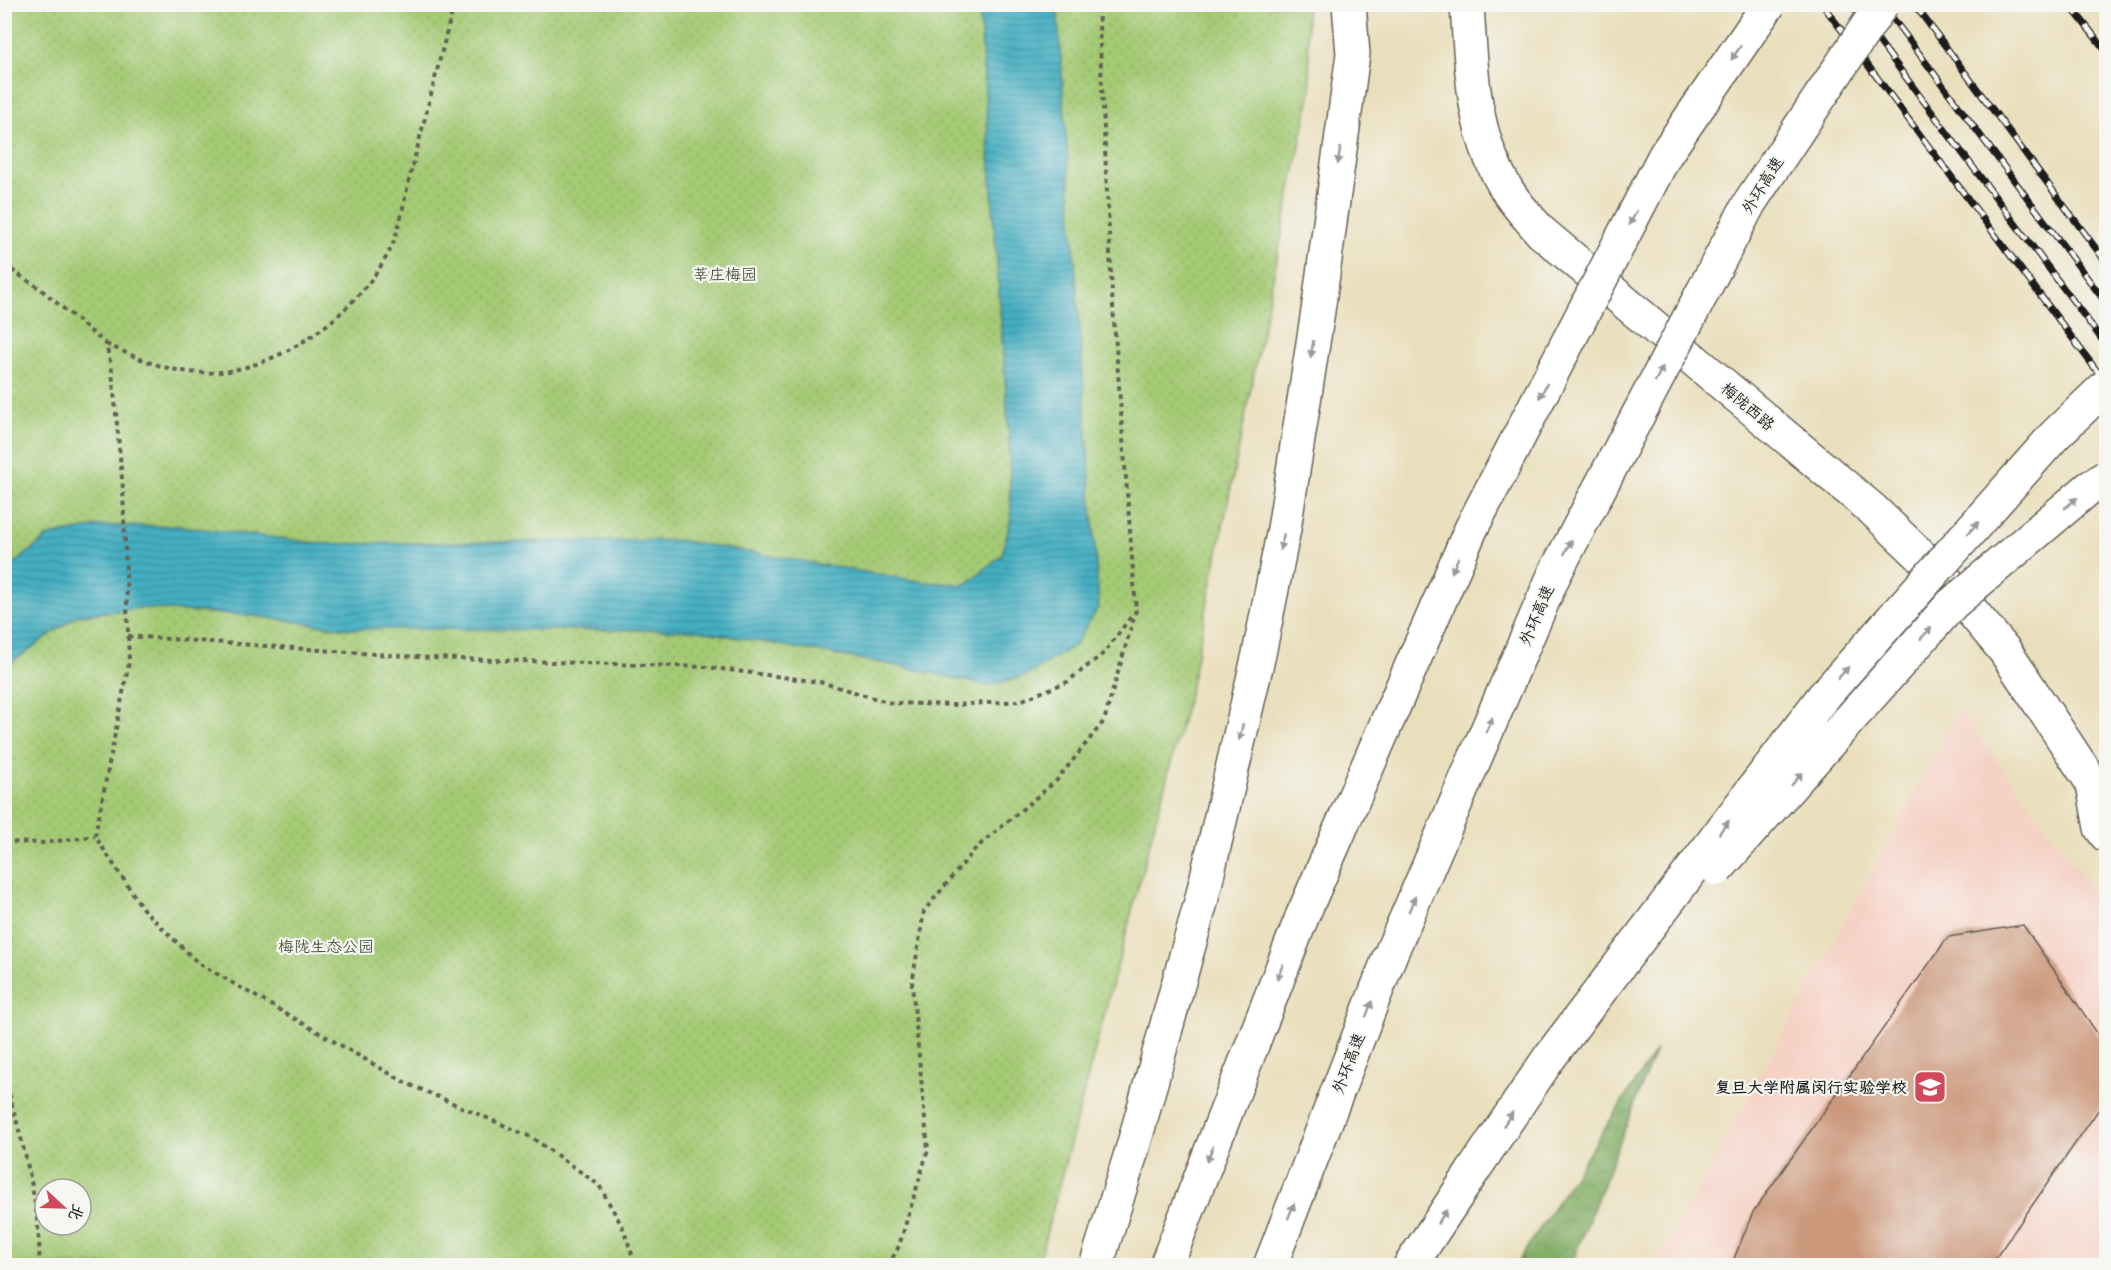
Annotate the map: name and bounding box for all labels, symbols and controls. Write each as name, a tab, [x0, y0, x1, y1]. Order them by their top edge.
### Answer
one-way arrow	[1730, 44, 1742, 60]
one-way arrow	[1335, 147, 1344, 166]
street label: 外环高速	[1737, 153, 1788, 218]
one-way arrow	[1628, 210, 1638, 227]
park label: 莘庄梅园	[693, 265, 757, 285]
one-way arrow	[1308, 340, 1317, 359]
one-way arrow	[1654, 366, 1664, 383]
street label: 梅陇西路	[1716, 379, 1778, 435]
one-way arrow	[1538, 383, 1548, 400]
one-way arrow	[2063, 497, 2078, 510]
one-way arrow	[1966, 520, 1980, 535]
one-way arrow	[1277, 532, 1286, 551]
one-way arrow	[1563, 538, 1573, 555]
one-way arrow	[1450, 556, 1459, 574]
street label: 外环高速	[1515, 582, 1559, 649]
one-way arrow	[1919, 626, 1932, 641]
one-way arrow	[1836, 666, 1850, 681]
one-way arrow	[1485, 716, 1494, 734]
one-way arrow	[1236, 723, 1245, 742]
one-way arrow	[1790, 772, 1803, 787]
one-way arrow	[1717, 820, 1729, 835]
one-way arrow	[1407, 895, 1417, 913]
park label: 梅陇生态公园	[278, 937, 374, 957]
one-way arrow	[1275, 963, 1285, 981]
one-way arrow	[1364, 1000, 1374, 1018]
street label: 外环高速	[1328, 1030, 1370, 1097]
school or university icon: 复旦大学附属闵行实验学校	[1912, 1069, 1948, 1105]
place label: 复旦大学附属闵行实验学校	[1715, 1078, 1907, 1098]
one-way arrow	[1502, 1112, 1514, 1128]
one-way arrow	[1205, 1145, 1215, 1163]
north arrow	[33, 1177, 93, 1237]
text: 北	[64, 1201, 88, 1223]
one-way arrow	[1287, 1202, 1296, 1220]
one-way arrow	[1436, 1209, 1448, 1225]

